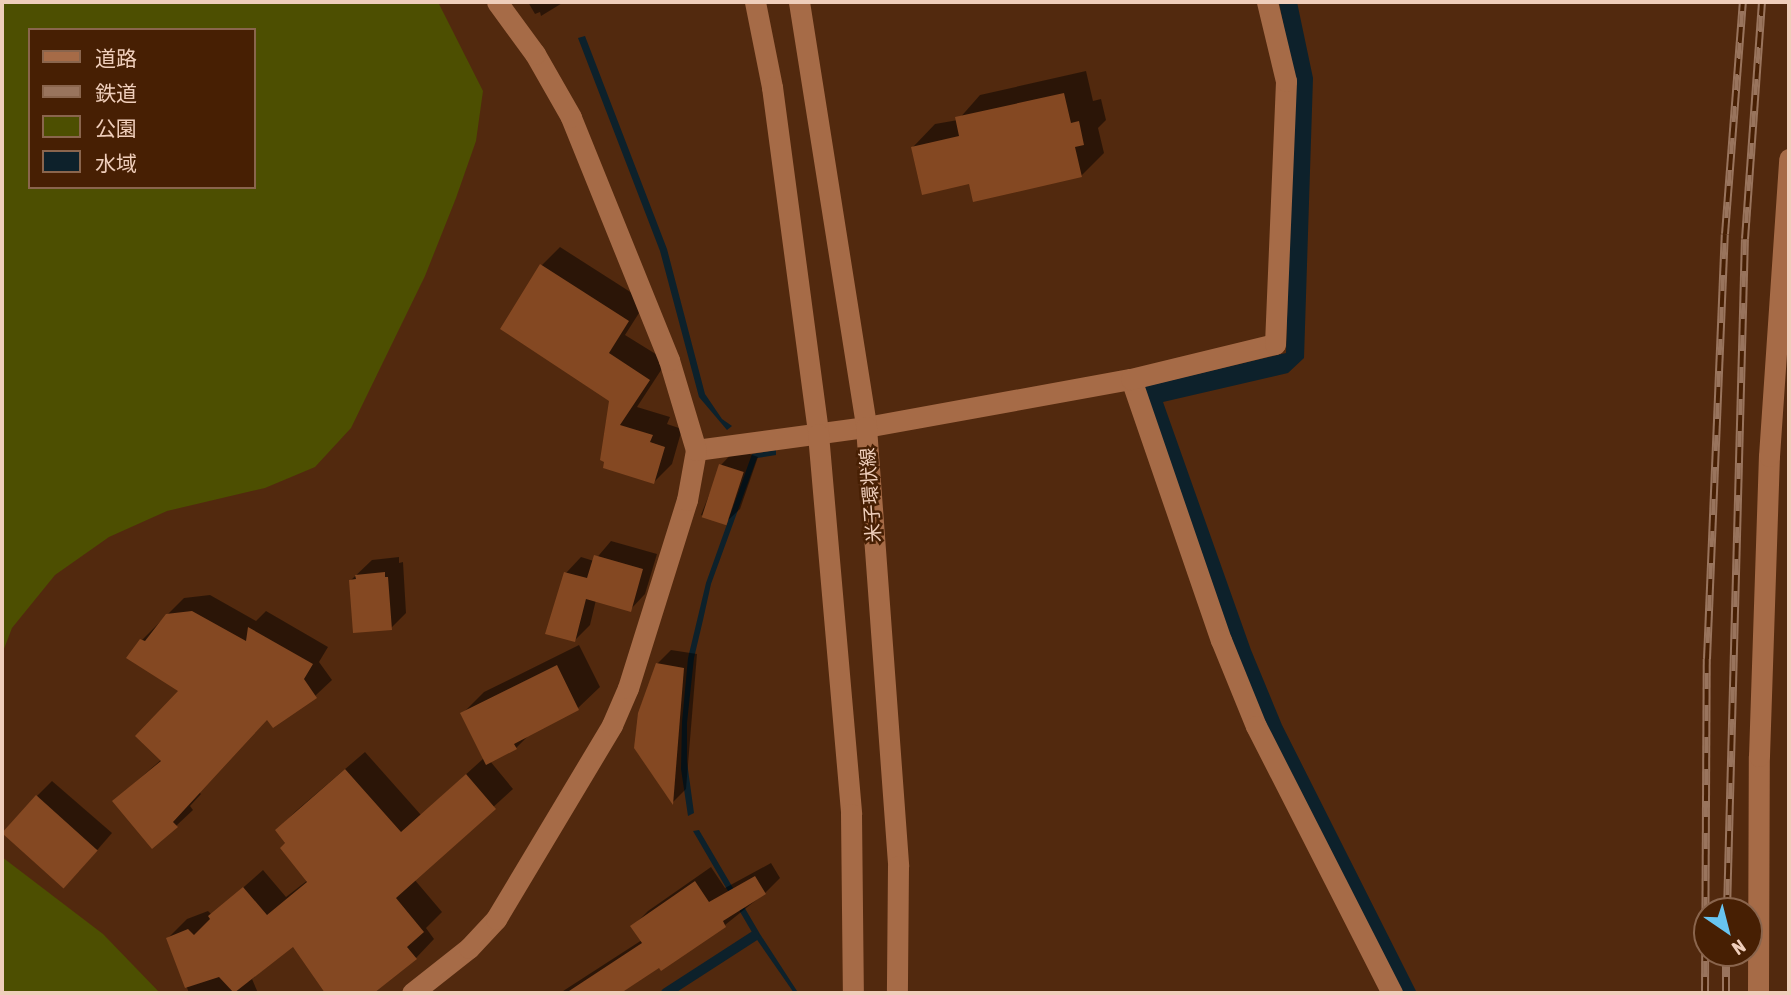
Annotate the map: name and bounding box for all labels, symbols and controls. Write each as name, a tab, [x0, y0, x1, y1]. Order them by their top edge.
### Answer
legend	[28, 28, 256, 189]
text: 道路	[95, 46, 137, 70]
text: 鉄道	[95, 81, 137, 105]
text: 公園	[95, 116, 137, 140]
text: 水域	[95, 151, 137, 175]
street label: 米子環状線	[856, 447, 886, 543]
north arrow	[1693, 897, 1763, 967]
text: N	[1728, 935, 1750, 960]

